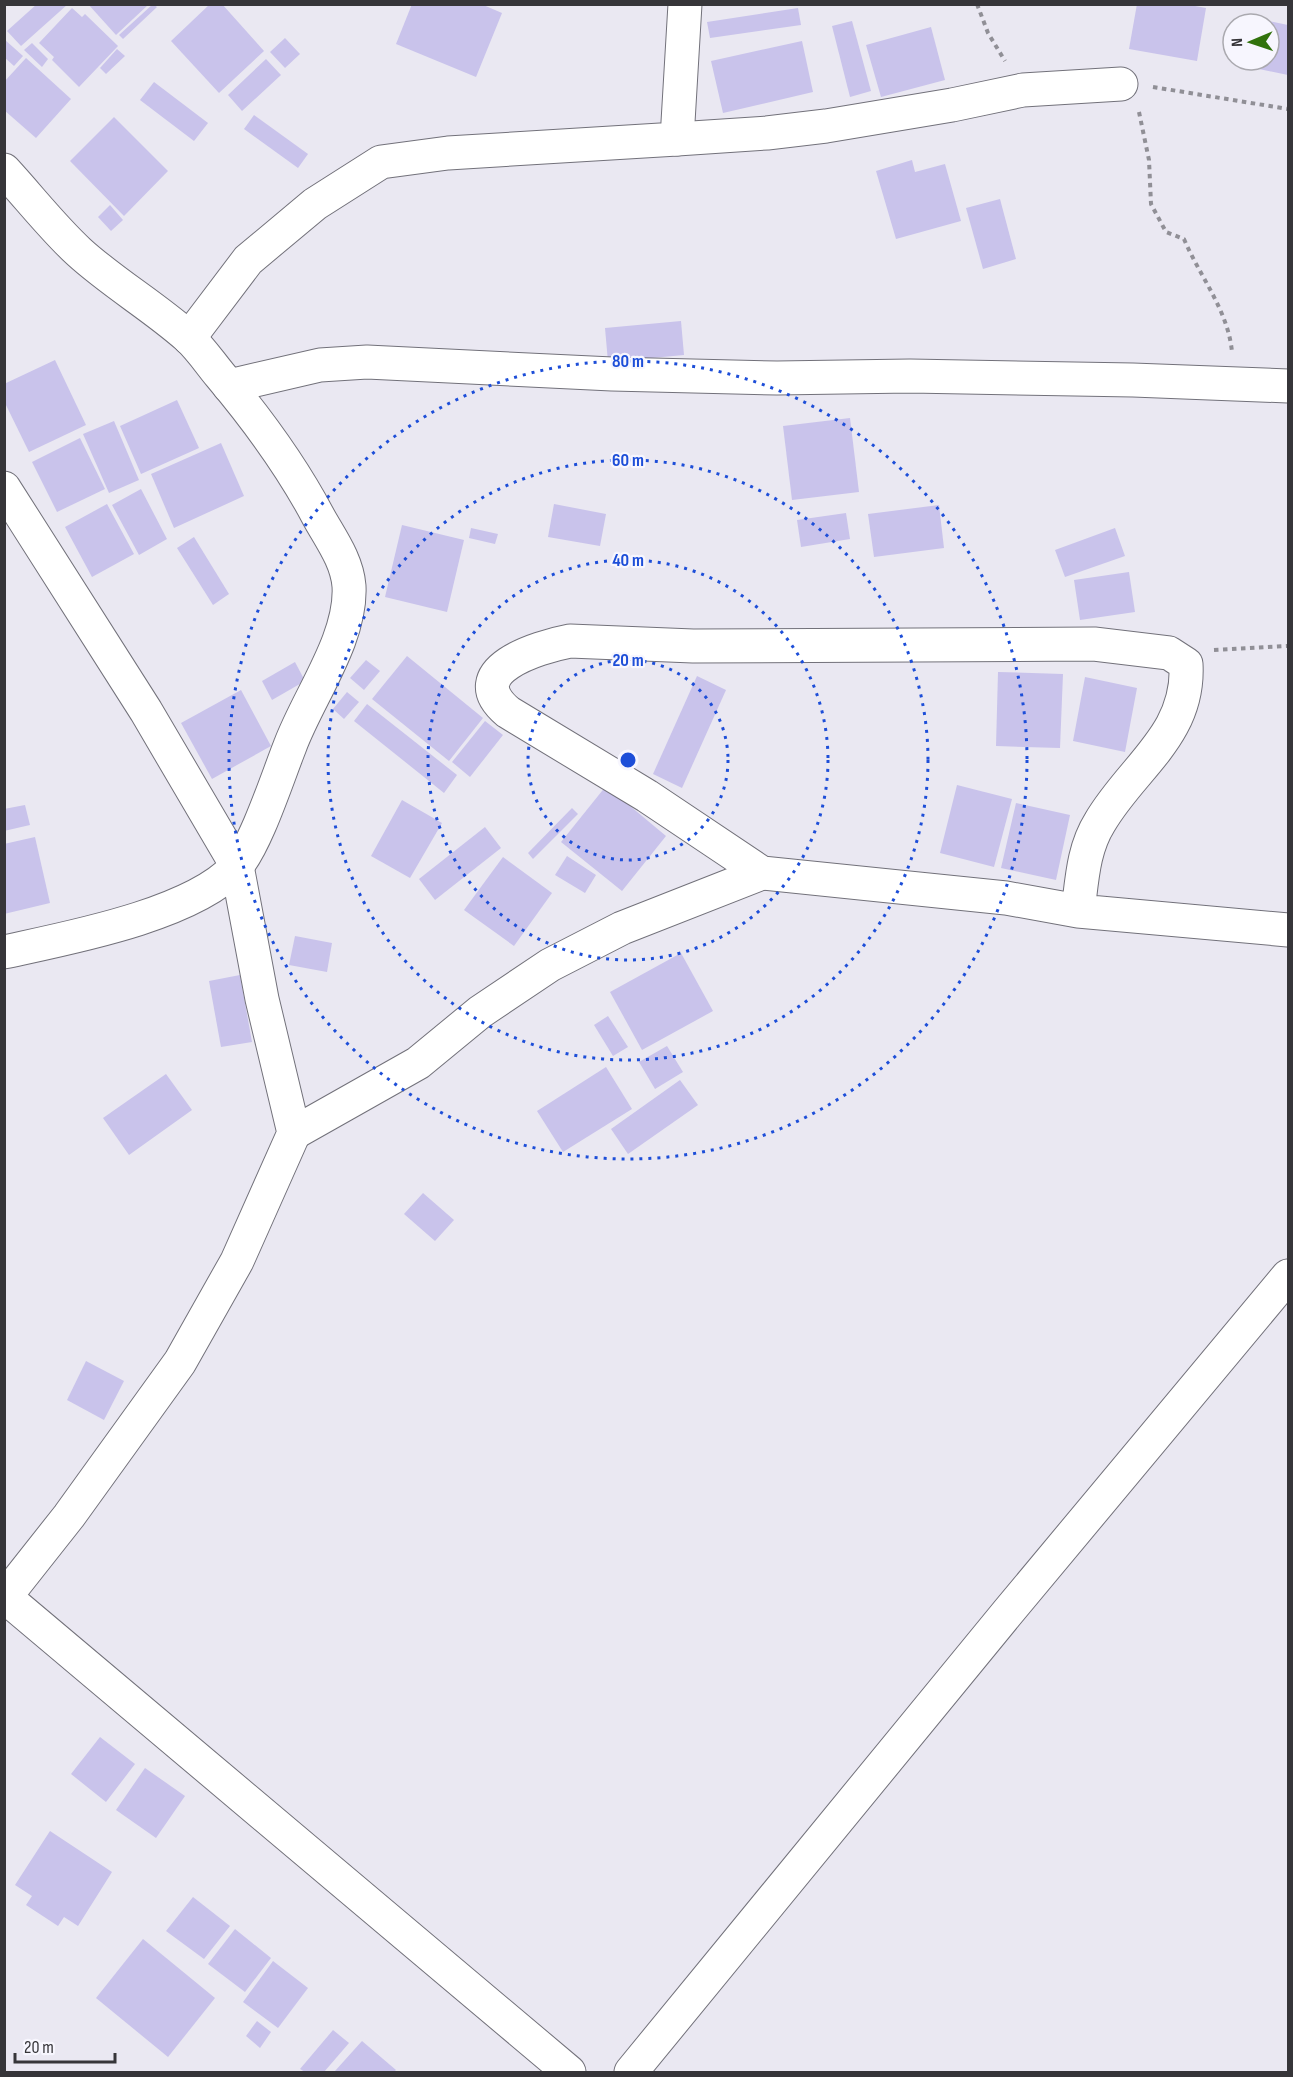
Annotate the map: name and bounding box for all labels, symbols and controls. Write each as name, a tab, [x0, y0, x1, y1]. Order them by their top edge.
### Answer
north arrow	[1221, 12, 1281, 72]
text: N	[1228, 38, 1247, 47]
text: 80 m	[612, 351, 644, 372]
text: 60 m	[612, 450, 644, 471]
text: 40 m	[612, 550, 644, 571]
text: 20 m	[612, 650, 644, 671]
centre of rings	[618, 750, 638, 770]
scale bar	[15, 2026, 116, 2064]
text: 20 m	[24, 2037, 54, 2058]

